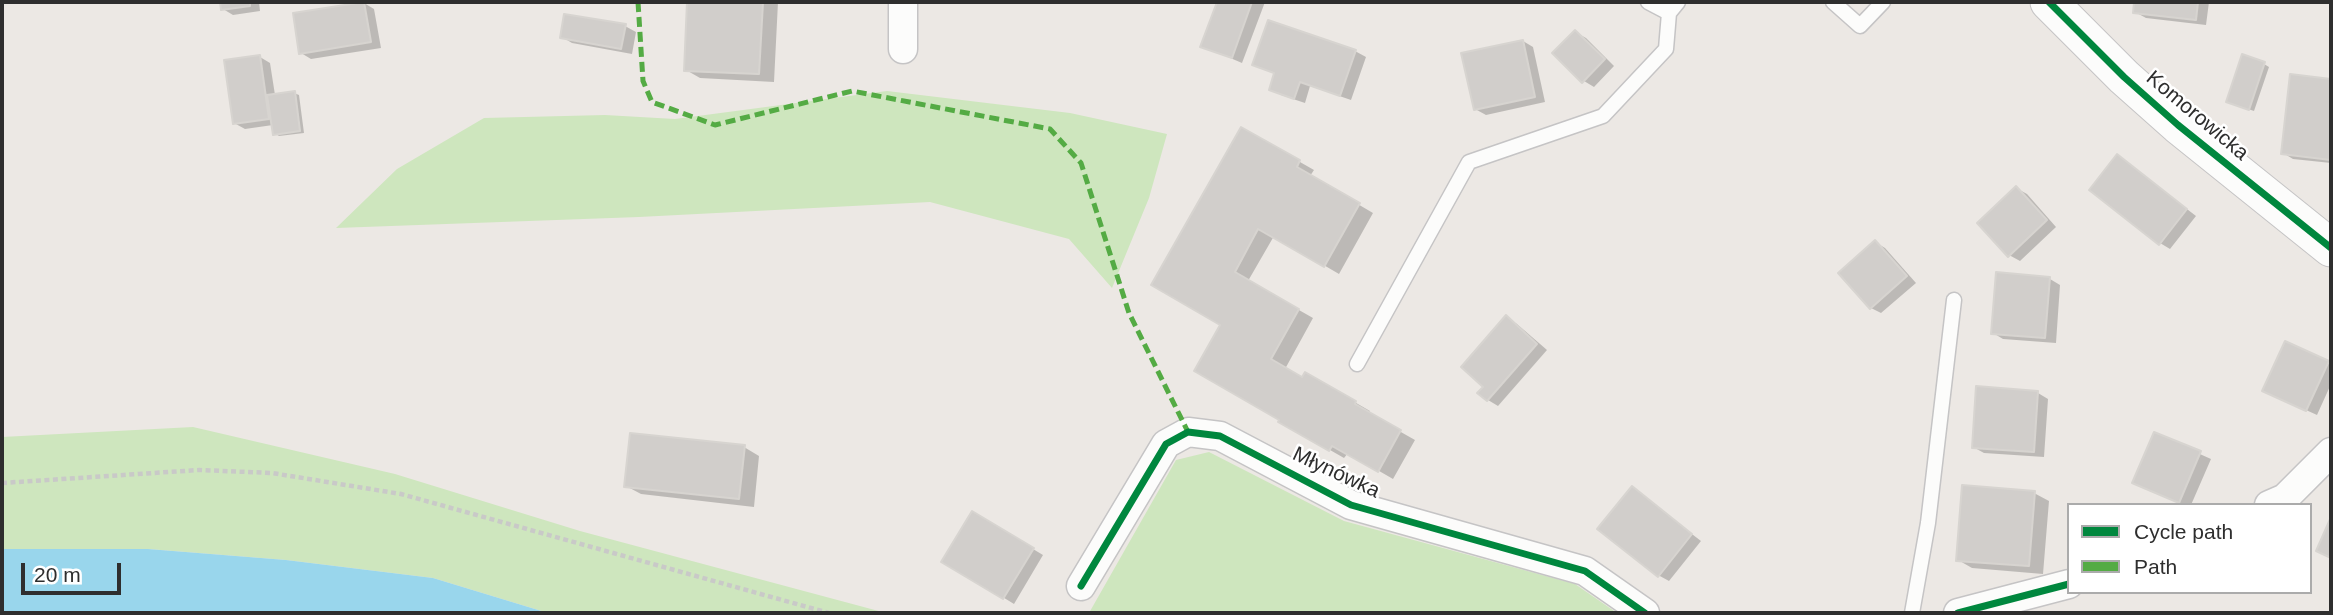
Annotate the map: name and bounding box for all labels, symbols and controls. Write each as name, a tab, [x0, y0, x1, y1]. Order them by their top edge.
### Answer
street label: Komorowicka	[2141, 66, 2253, 166]
street label: Młynówka	[1288, 442, 1384, 504]
legend	[2067, 503, 2312, 594]
text: Cycle path	[2134, 520, 2233, 543]
scale bar	[24, 548, 124, 592]
text: Path	[2134, 555, 2177, 578]
text: 20 m	[34, 563, 81, 586]

